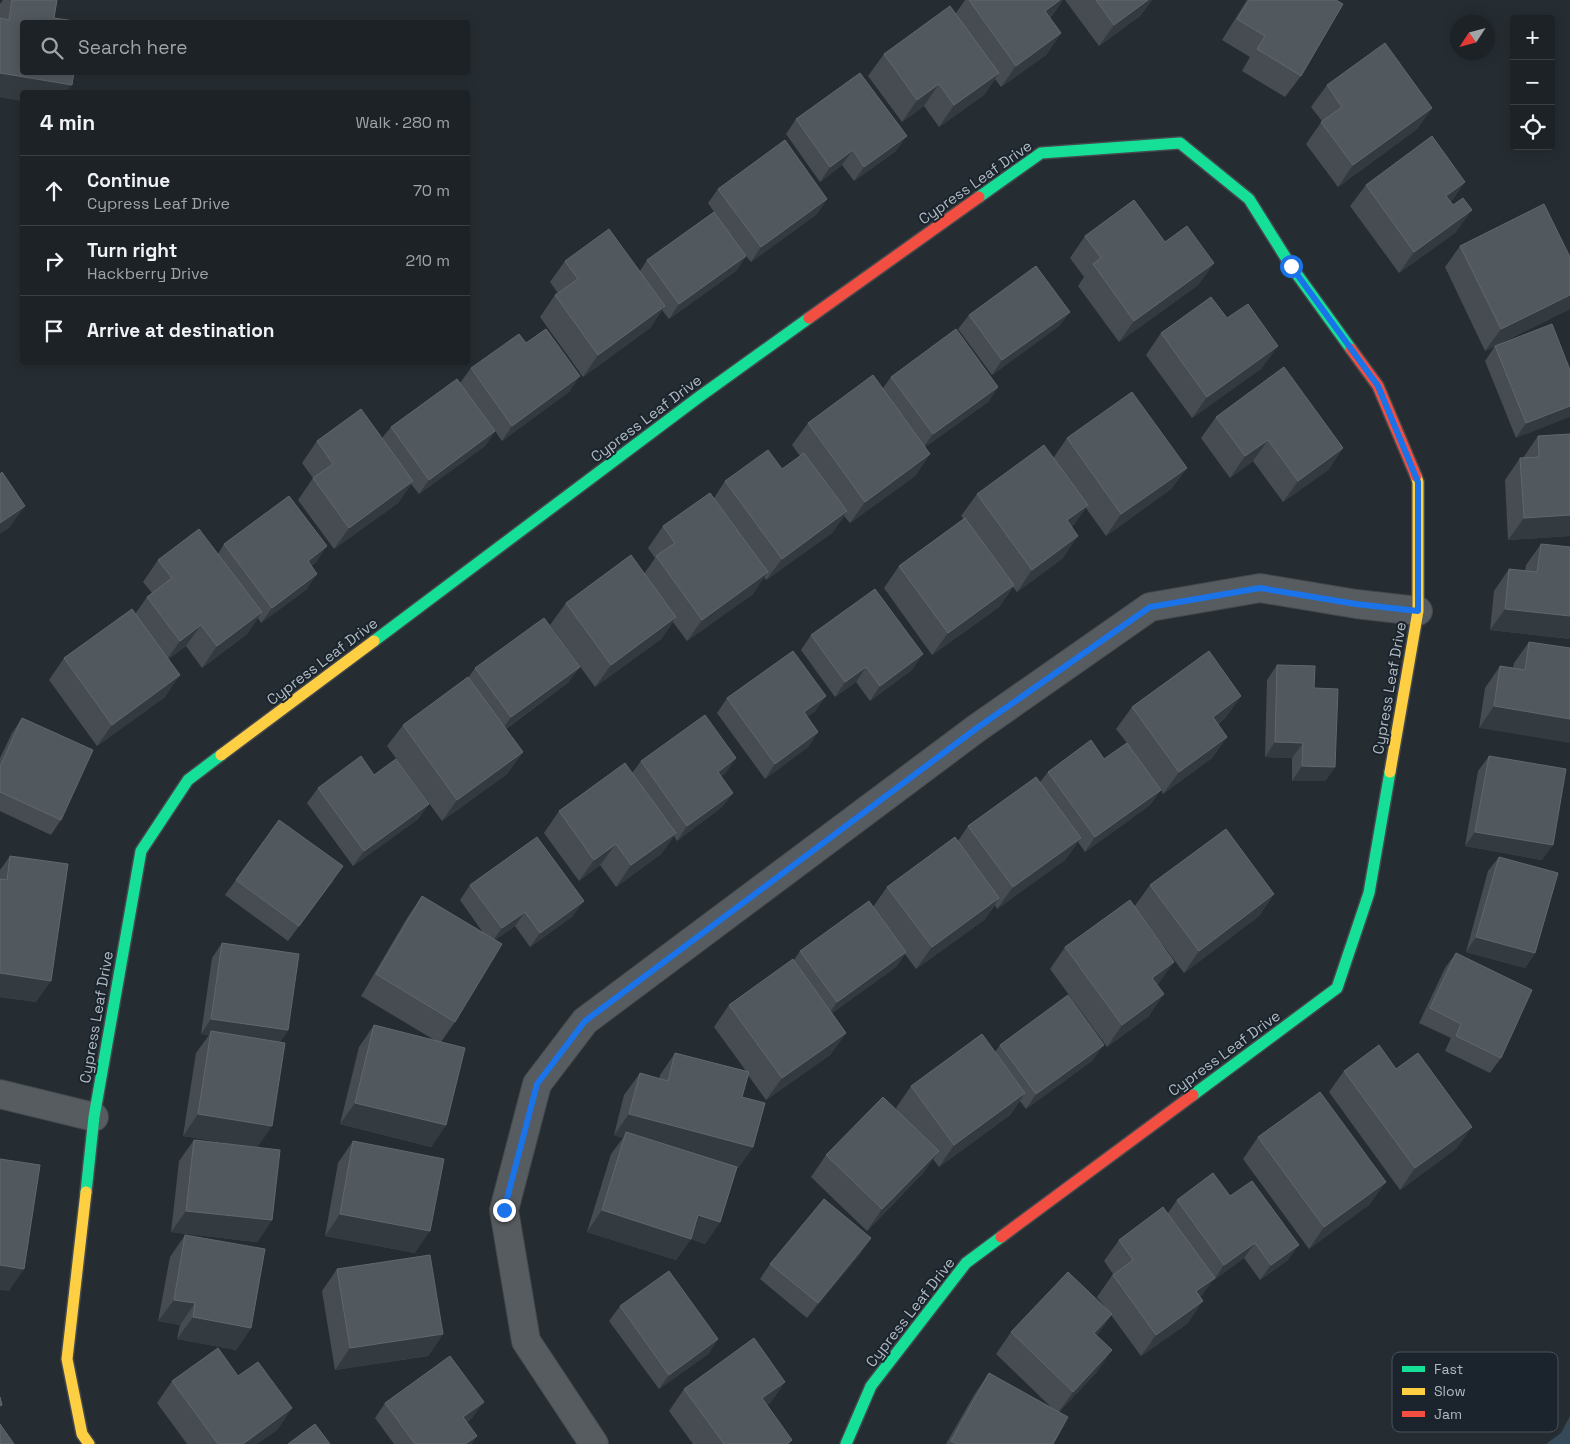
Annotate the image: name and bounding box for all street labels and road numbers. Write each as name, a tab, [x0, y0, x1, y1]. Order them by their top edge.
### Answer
street label: Cypress Leaf Drive	[915, 136, 1035, 228]
street label: Cypress Leaf Drive	[587, 370, 705, 466]
street label: Cypress Leaf Drive	[263, 613, 381, 709]
street label: Cypress Leaf Drive	[1368, 620, 1410, 756]
street label: Cypress Leaf Drive	[75, 949, 117, 1085]
street label: Cypress Leaf Drive	[1164, 1006, 1284, 1100]
street label: Cypress Leaf Drive	[861, 1253, 959, 1371]

